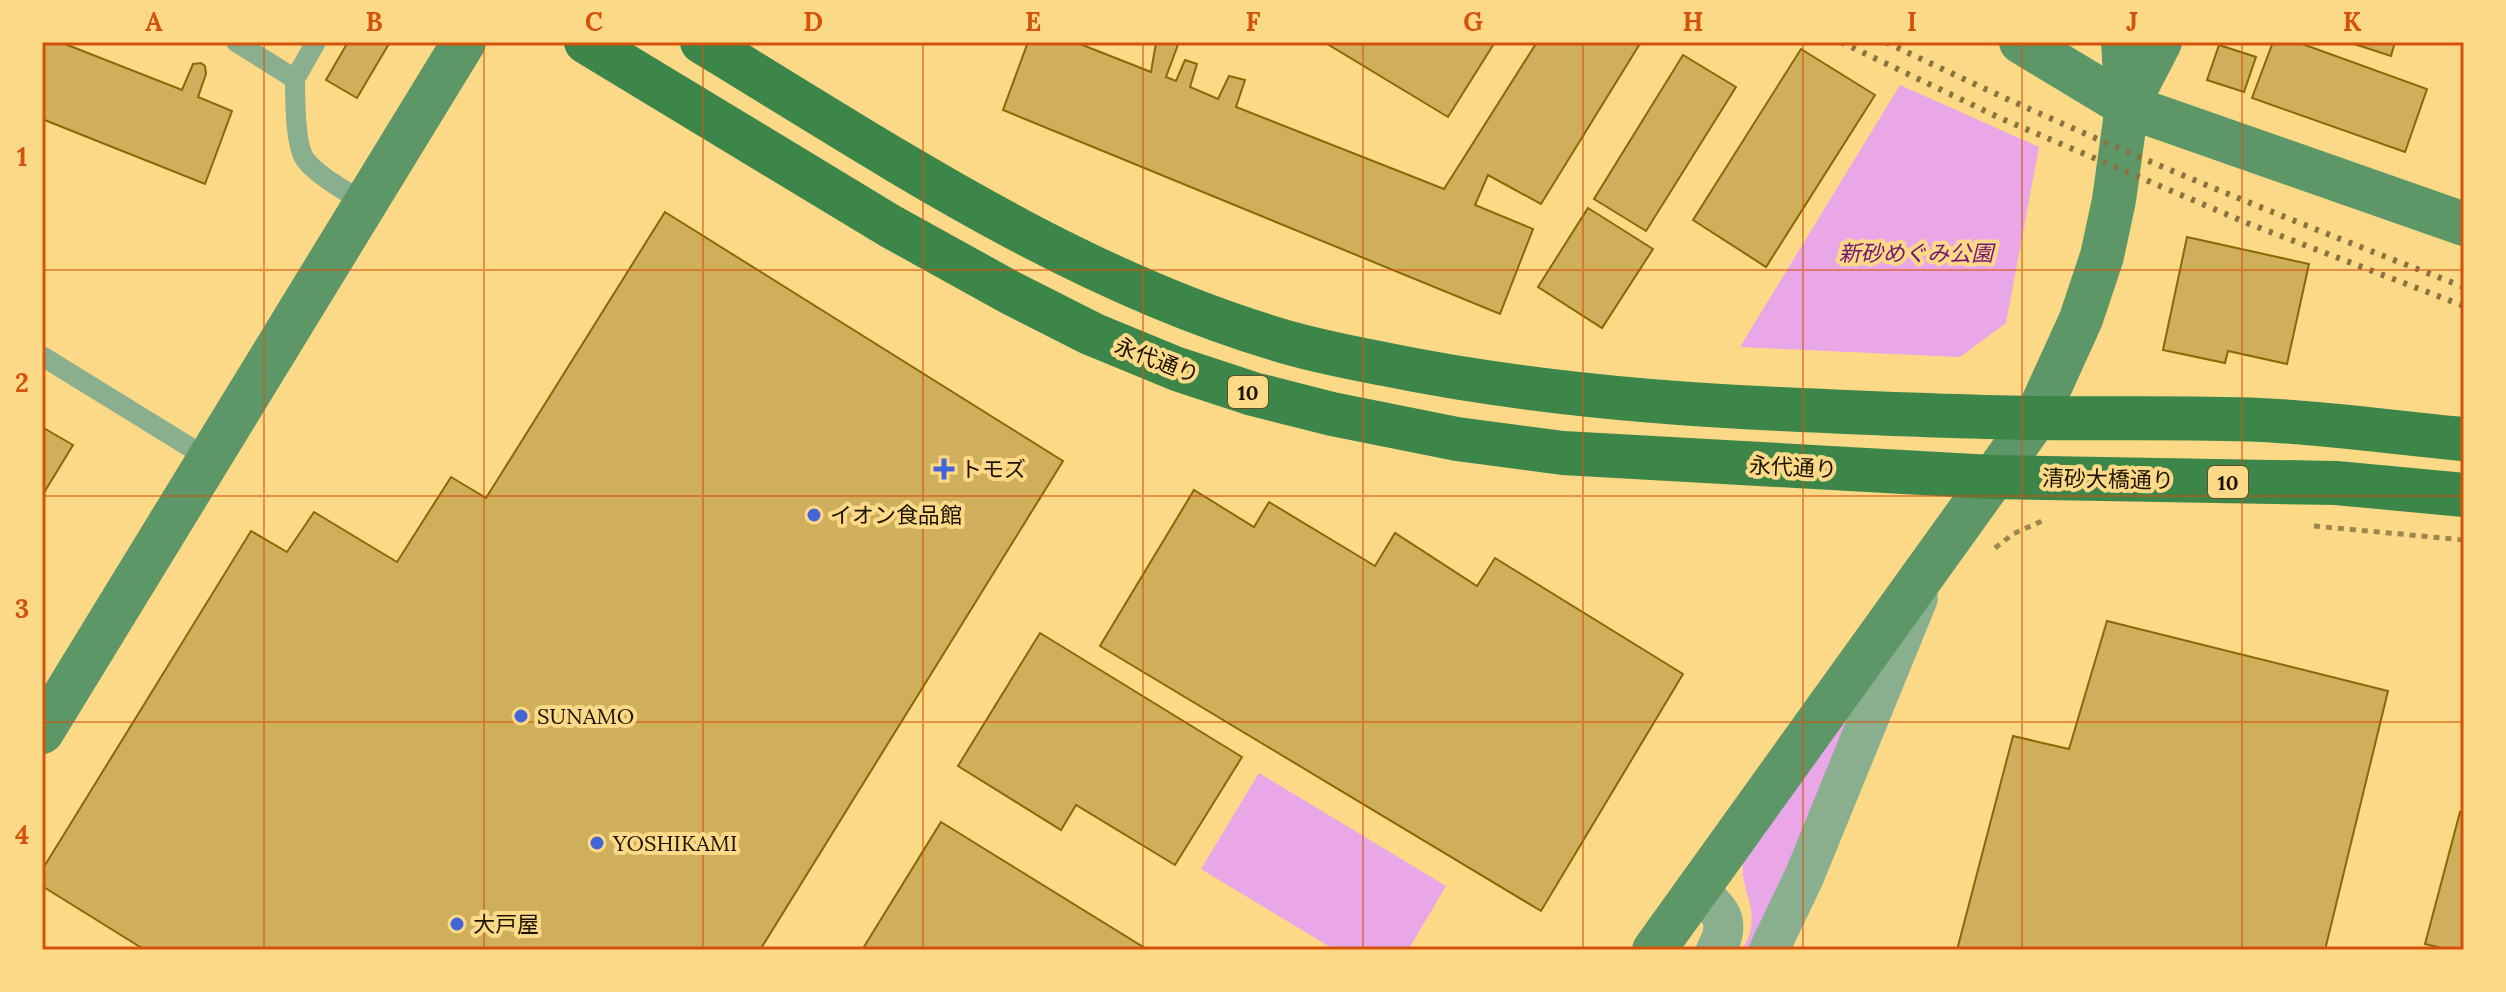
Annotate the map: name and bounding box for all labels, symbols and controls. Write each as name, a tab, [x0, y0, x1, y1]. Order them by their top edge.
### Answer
text: A	[145, 5, 163, 38]
text: B	[365, 5, 383, 38]
text: C	[585, 5, 603, 38]
text: D	[803, 5, 823, 38]
text: E	[1025, 5, 1041, 38]
text: F	[1246, 5, 1261, 38]
text: G	[1463, 5, 1483, 38]
text: H	[1683, 5, 1703, 38]
text: I	[1907, 5, 1917, 38]
text: J	[2126, 5, 2138, 38]
text: K	[2343, 5, 2362, 38]
text: 1	[17, 140, 27, 173]
park label: 新砂めぐみ公園	[1839, 239, 1996, 267]
street label: 永代通り	[1111, 331, 1203, 389]
text: 2	[15, 366, 29, 399]
road number: 10	[1228, 376, 1268, 408]
street label: 永代通り	[1748, 451, 1838, 483]
place label: トモズ	[960, 455, 1026, 483]
marker: トモズ	[935, 460, 953, 478]
street label: 清砂大橋通り	[2042, 464, 2174, 494]
road number: 10	[2208, 466, 2248, 498]
place label: イオン食品館	[830, 501, 962, 529]
marker: イオン食品館	[805, 506, 823, 524]
text: 3	[15, 592, 29, 625]
place label: SUNAMO	[537, 702, 634, 730]
marker: SUNAMO	[512, 707, 530, 725]
text: 4	[15, 818, 29, 851]
place label: YOSHIKAMI	[612, 829, 737, 857]
marker: YOSHIKAMI	[588, 834, 606, 852]
place label: 大戸屋	[473, 910, 539, 938]
marker: 大戸屋	[448, 915, 466, 933]

